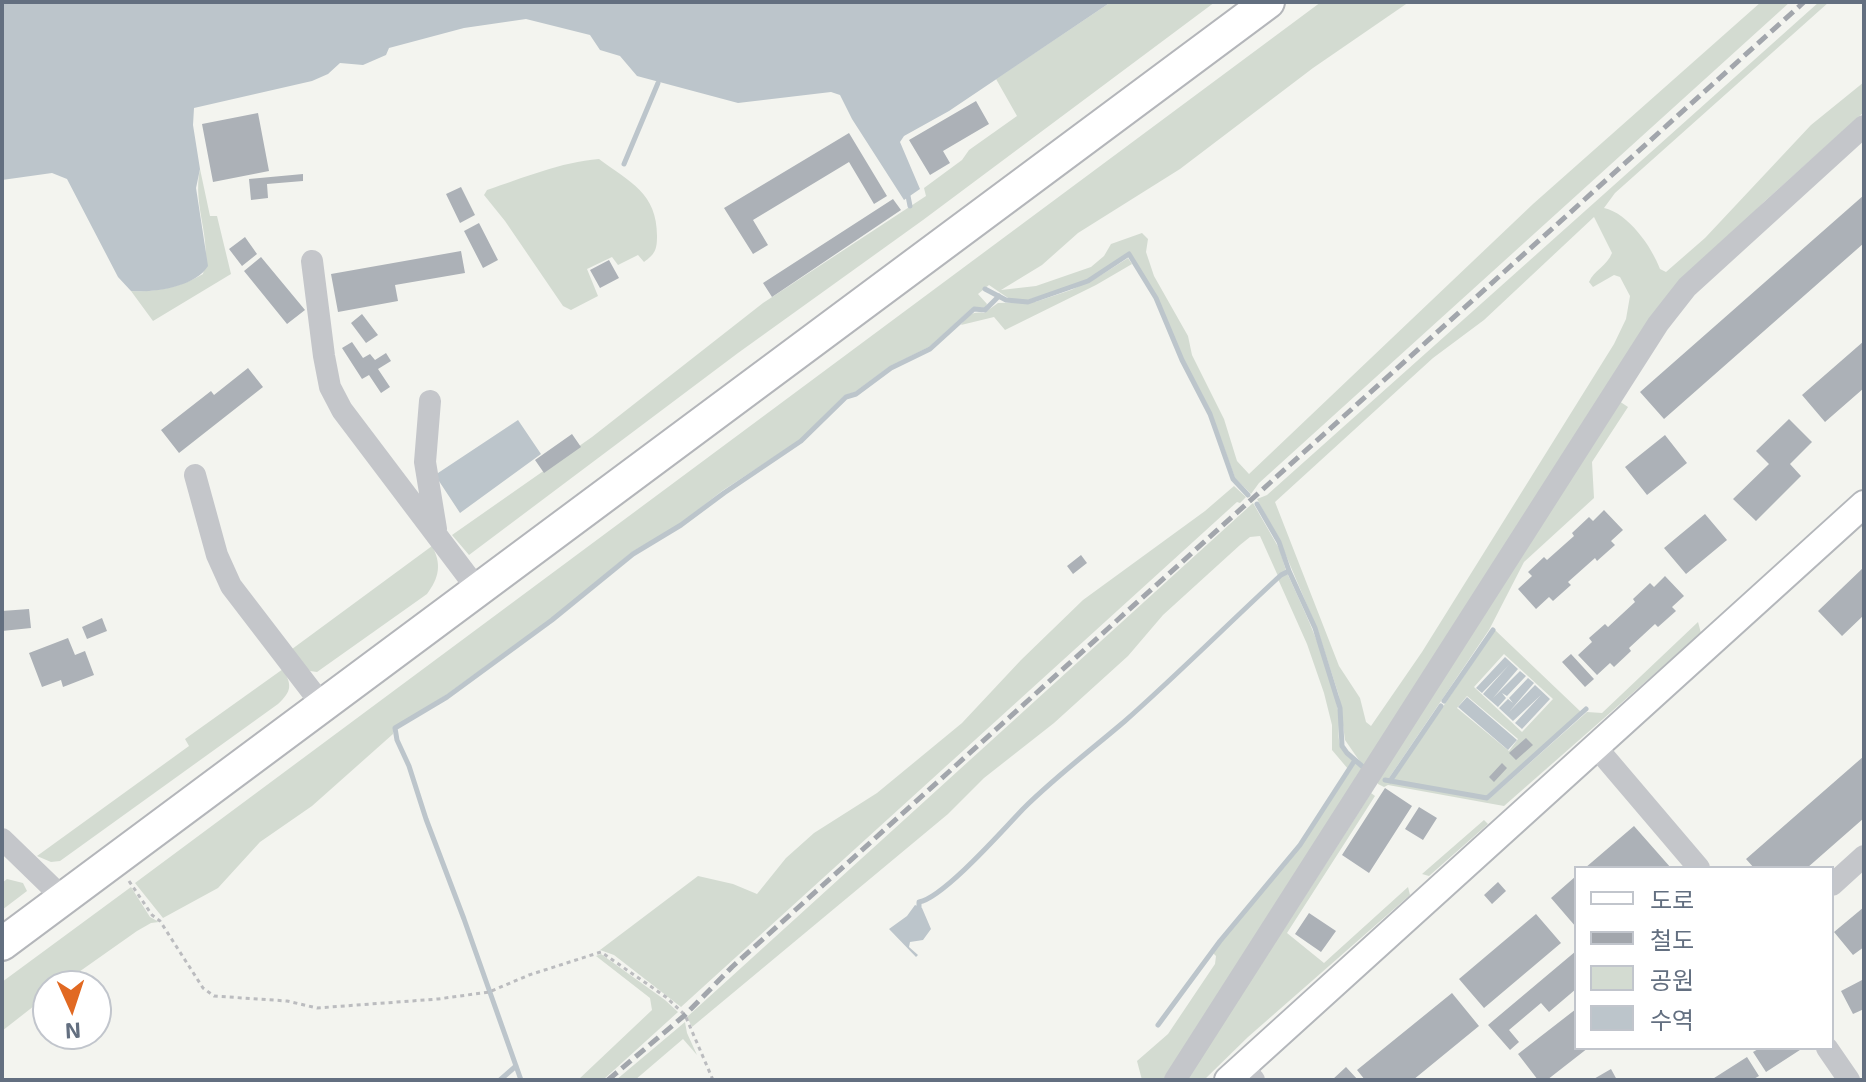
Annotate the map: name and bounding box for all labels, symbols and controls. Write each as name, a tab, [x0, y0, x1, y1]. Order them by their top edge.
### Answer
legend	[1574, 866, 1834, 1050]
text: 도로	[1650, 885, 1694, 914]
text: 철도	[1650, 925, 1694, 954]
text: 공원	[1650, 965, 1694, 994]
north arrow	[32, 970, 112, 1050]
text: 수역	[1650, 1005, 1694, 1034]
text: N	[65, 1019, 82, 1045]

